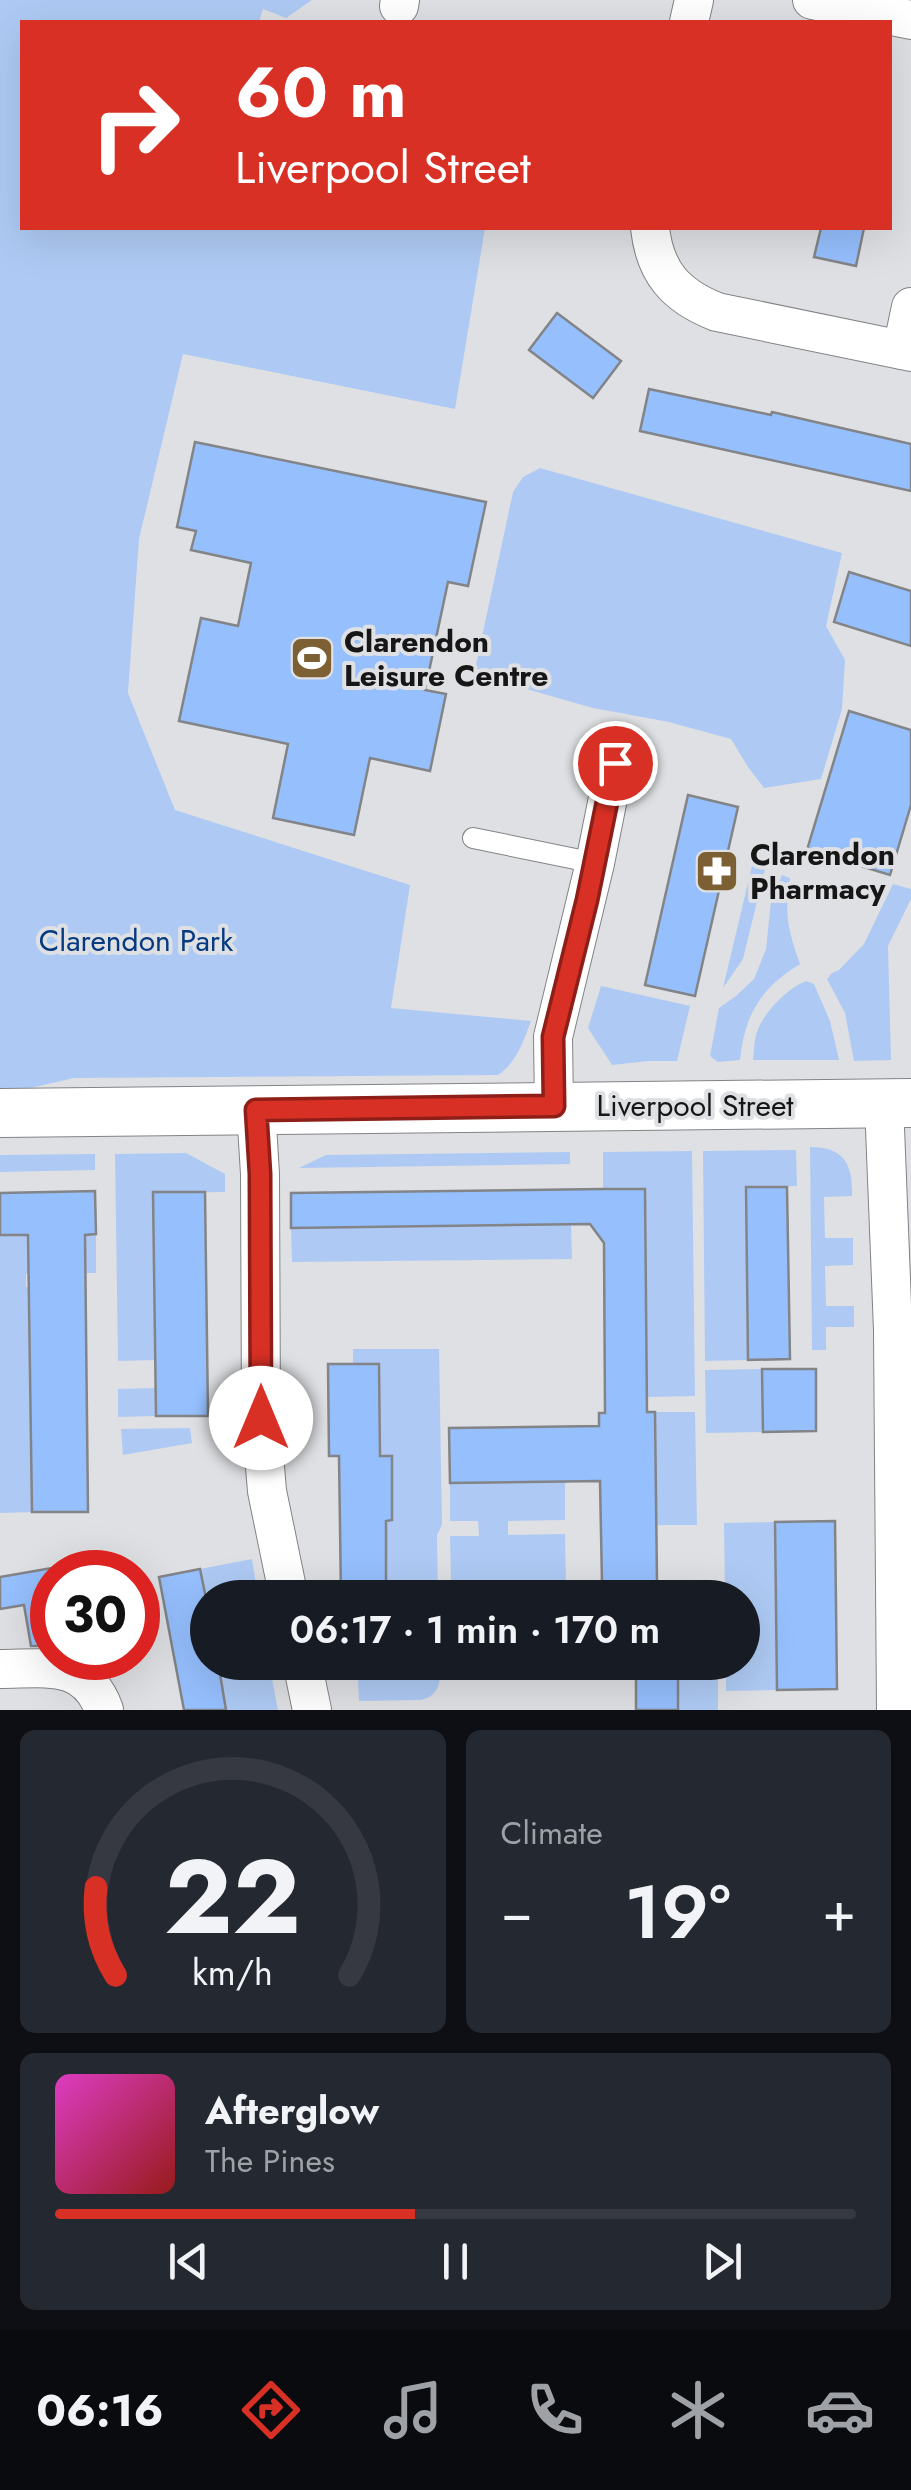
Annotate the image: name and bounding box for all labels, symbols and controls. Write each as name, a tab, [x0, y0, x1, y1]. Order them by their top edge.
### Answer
text: 60 m	[235, 42, 407, 143]
icon: right	[70, 60, 200, 190]
text: Liverpool Street	[235, 135, 531, 200]
place label: Clarendon Leisure Centre	[344, 620, 548, 697]
sports icon: Clarendon Leisure Centre	[289, 635, 335, 681]
pin	[573, 721, 658, 806]
icon: arrive	[588, 736, 643, 791]
place label: Clarendon Pharmacy	[750, 833, 895, 910]
pharmacy icon: Clarendon Pharmacy	[694, 848, 740, 894]
park label: Clarendon Park	[39, 919, 234, 962]
street label: Liverpool Street	[596, 1084, 794, 1127]
position arrow	[209, 1366, 313, 1470]
speed limit sign: 30	[30, 1550, 160, 1680]
text: 06:17 · 1 min · 170 m	[290, 1602, 660, 1657]
text: Climate	[501, 1810, 603, 1856]
text: 22	[165, 1822, 301, 1972]
text: 19°	[624, 1858, 731, 1966]
text: −	[501, 1872, 533, 1952]
text: +	[822, 1872, 856, 1952]
text: km/h	[192, 1947, 273, 1998]
text: Afterglow	[205, 2083, 379, 2138]
text: The Pines	[205, 2138, 335, 2184]
icon: previous	[161, 2234, 216, 2289]
icon: pause	[428, 2234, 483, 2289]
icon: next	[695, 2234, 750, 2289]
icon: directions	[236, 2375, 306, 2445]
icon: music	[378, 2375, 448, 2445]
icon: phone	[520, 2375, 590, 2445]
icon: climate	[663, 2375, 733, 2445]
icon: car	[805, 2375, 875, 2445]
text: 06:16	[36, 2378, 164, 2443]

